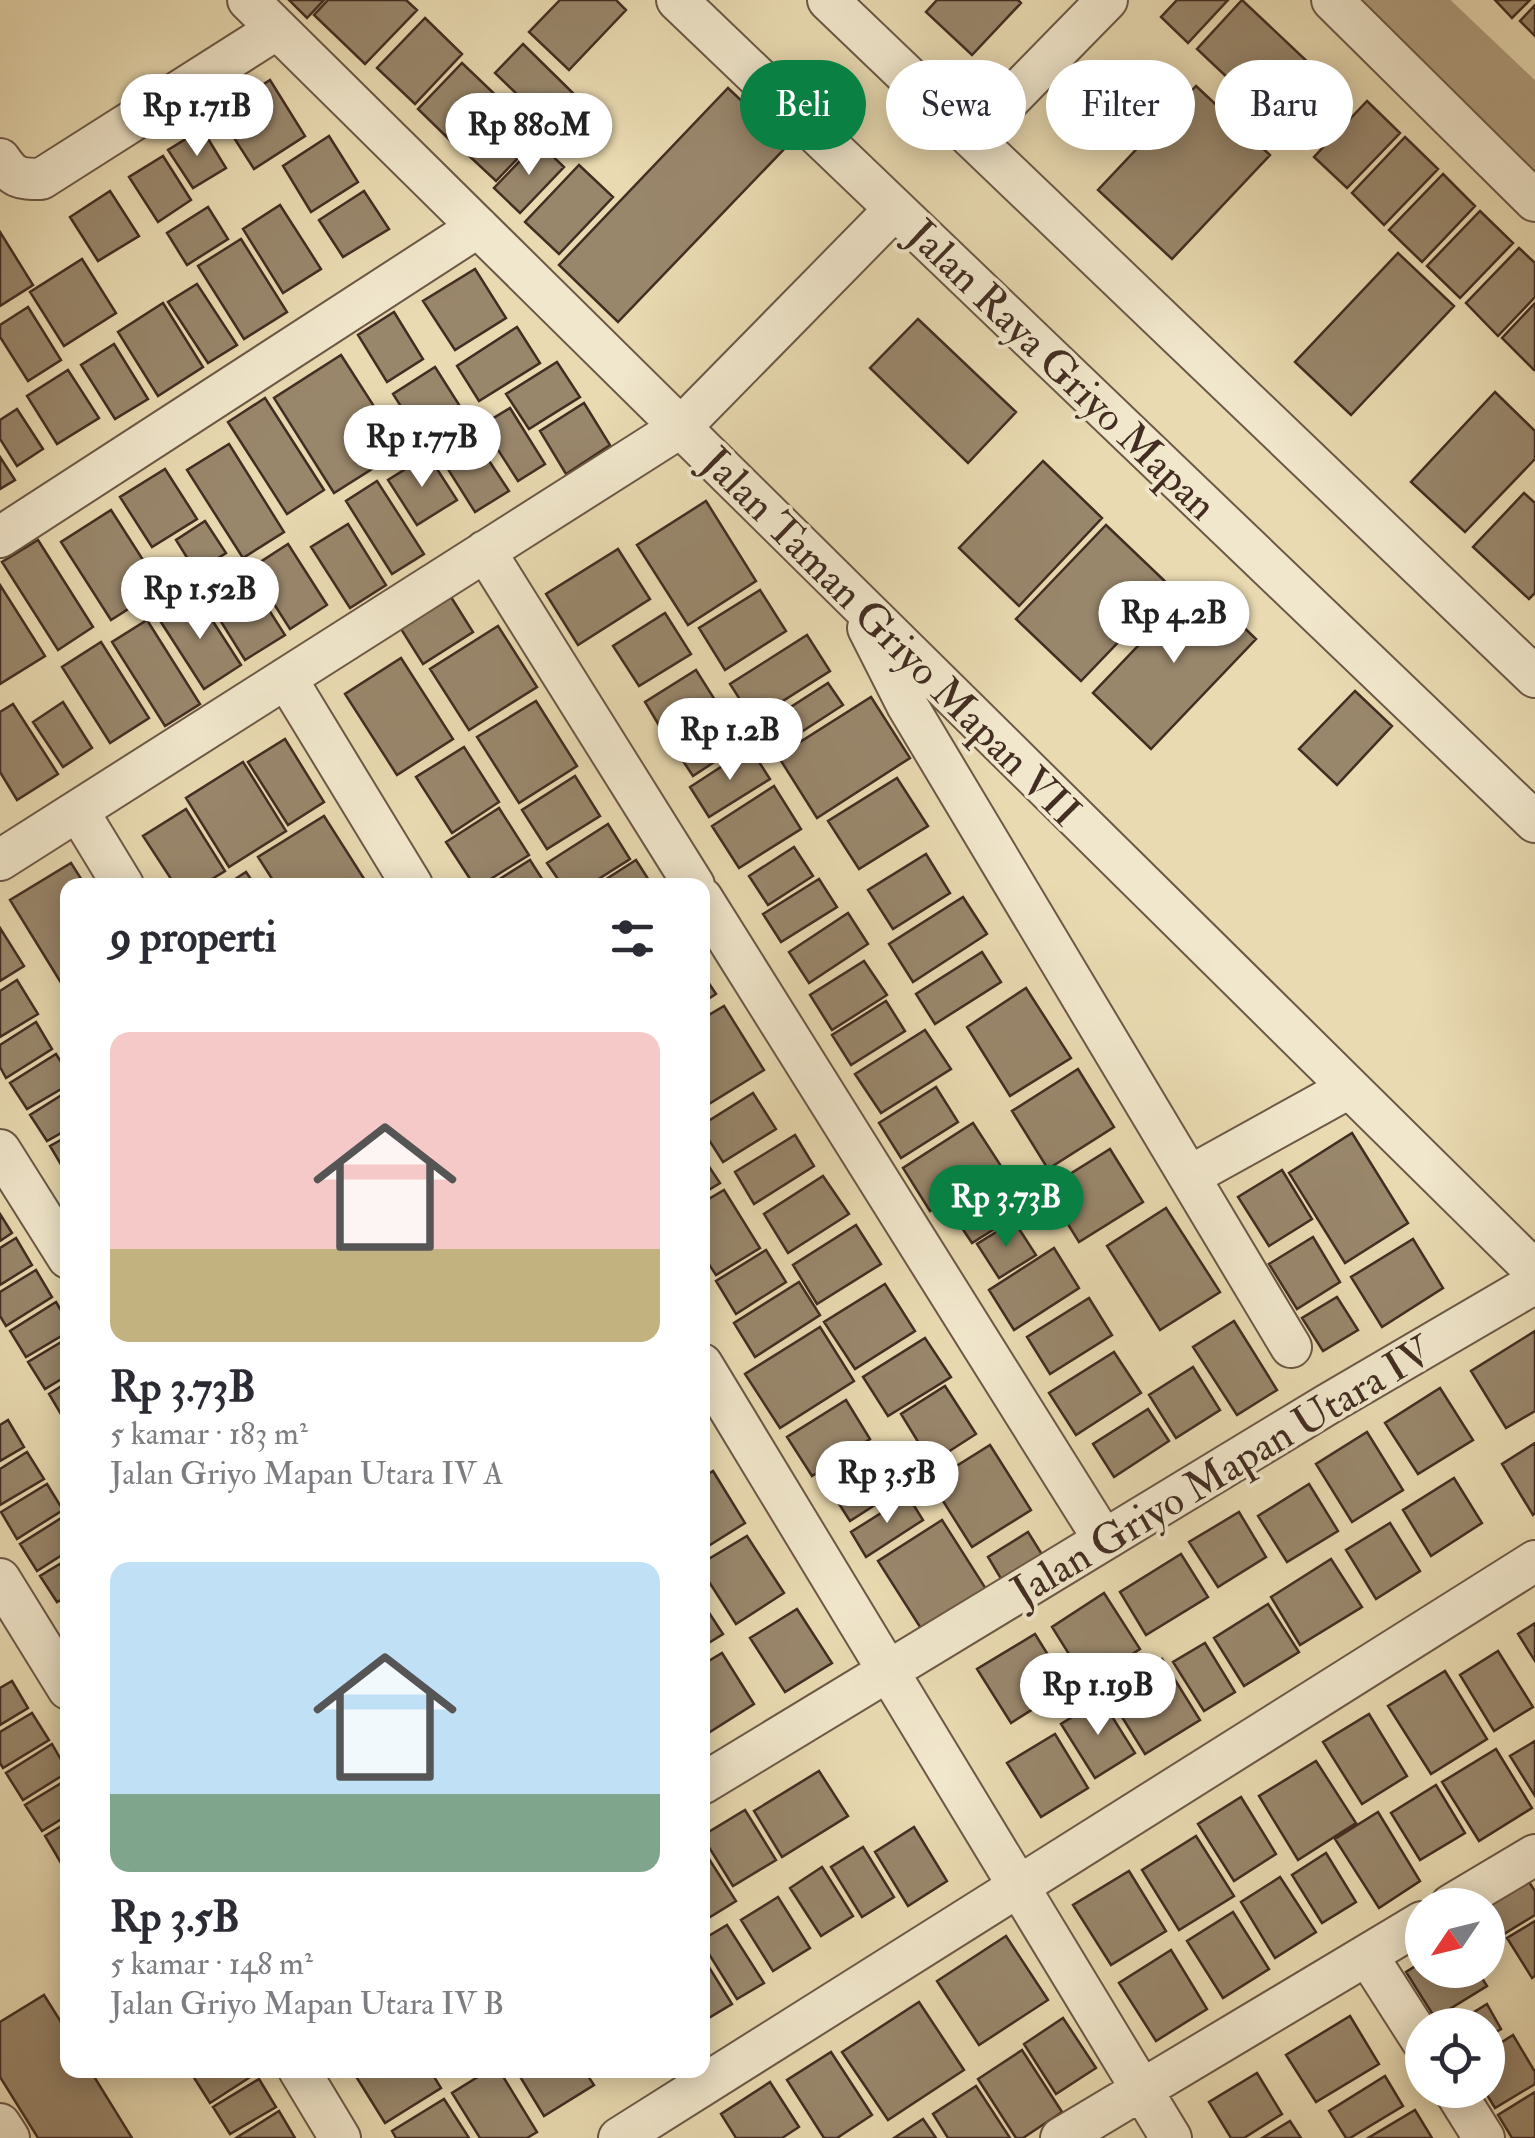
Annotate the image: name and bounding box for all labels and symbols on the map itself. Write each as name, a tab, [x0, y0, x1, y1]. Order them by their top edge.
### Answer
pin: Rp 1.71B	[94, 74, 300, 159]
pin: Rp 880M	[437, 93, 621, 178]
street label: Jalan Raya Griyo Mapan	[895, 209, 1227, 532]
pin: Rp 1.77B	[319, 405, 525, 490]
street label: Jalan Taman Griyo Mapan VII	[689, 436, 1091, 838]
pin: Rp 1.52B	[97, 557, 303, 642]
pin: Rp 4.2B	[1082, 581, 1266, 666]
pin: Rp 1.2B	[638, 698, 822, 783]
pin: Rp 3.73B	[903, 1165, 1109, 1250]
street label: Jalan Griyo Mapan Utara IV	[1002, 1325, 1443, 1618]
pin: Rp 3.5B	[795, 1441, 979, 1526]
pin: Rp 1.19B	[995, 1653, 1201, 1738]
north arrow	[1405, 1888, 1505, 1988]

